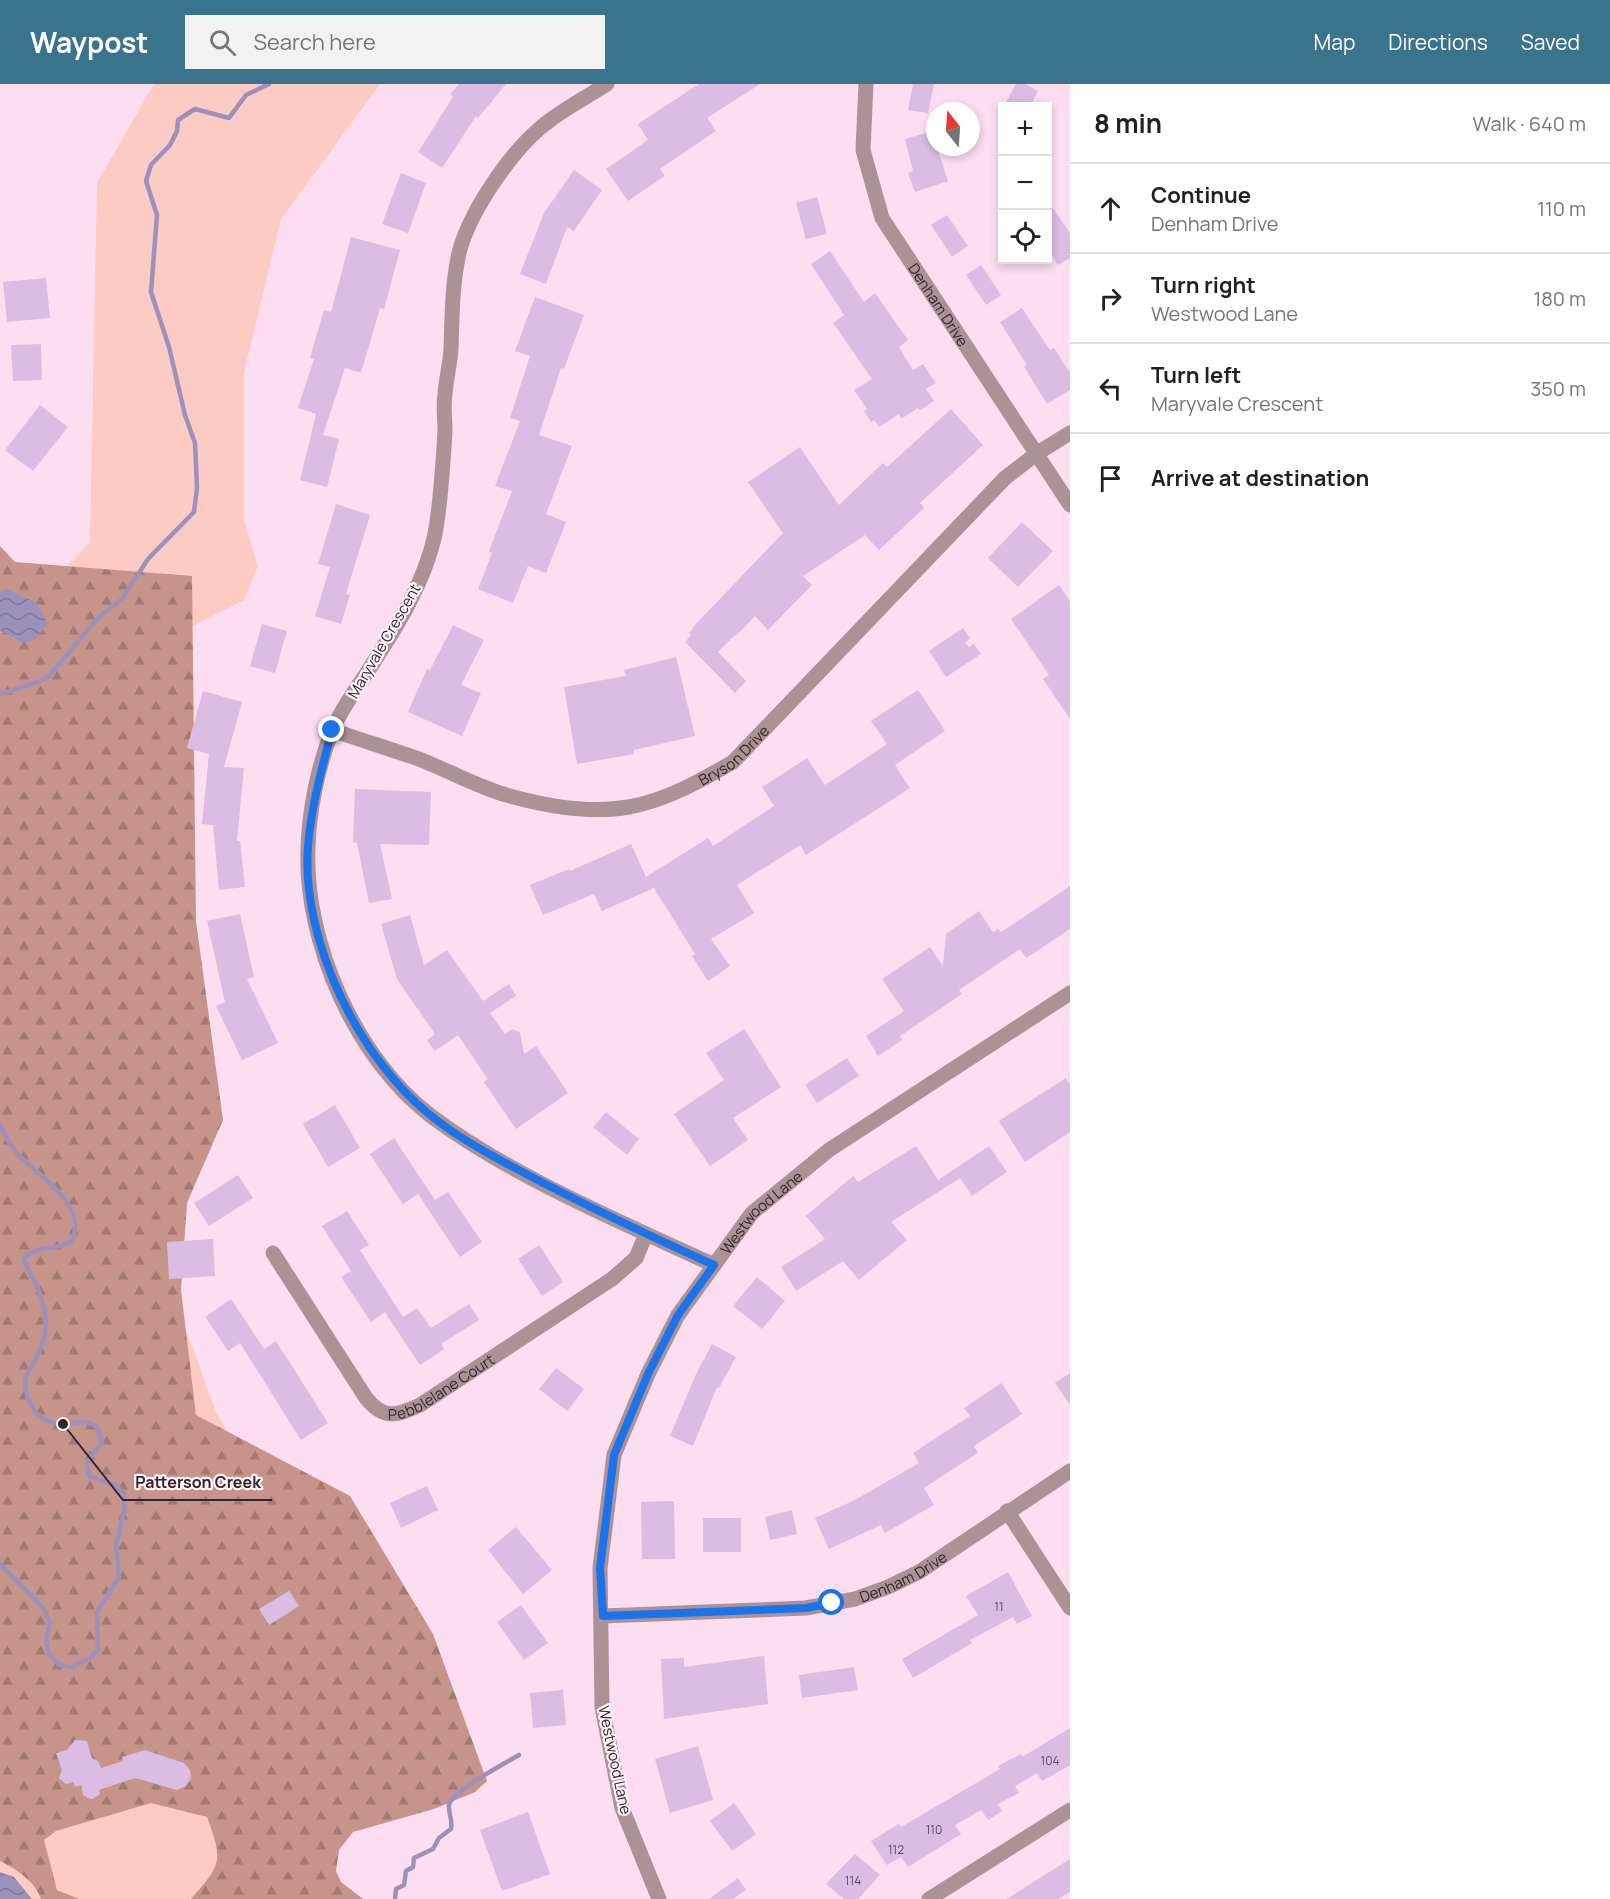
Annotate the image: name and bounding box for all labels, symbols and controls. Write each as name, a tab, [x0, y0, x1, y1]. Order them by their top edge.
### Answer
search box	[185, 15, 605, 69]
text: Waypost	[30, 23, 149, 61]
icon: search	[206, 26, 239, 59]
text: Search here	[254, 27, 376, 57]
text: Map	[1314, 28, 1355, 56]
text: Directions	[1388, 28, 1488, 56]
text: Saved	[1521, 28, 1580, 56]
north arrow	[926, 102, 980, 156]
map controls	[998, 102, 1052, 264]
button: +	[998, 102, 1052, 156]
text: 8 min	[1094, 105, 1162, 141]
text: Walk · 640 m	[1473, 110, 1586, 137]
button: −	[998, 156, 1052, 210]
text: Continue	[1151, 180, 1251, 210]
icon: ahead	[1094, 192, 1127, 225]
text: 110 m	[1537, 195, 1586, 222]
button: locate	[998, 210, 1052, 264]
text: Denham Drive	[1151, 210, 1278, 237]
street label: Denham Drive	[904, 259, 974, 350]
text: Turn right	[1151, 270, 1256, 300]
icon: right	[1094, 282, 1127, 315]
text: 180 m	[1533, 285, 1586, 312]
text: Westwood Lane	[1151, 300, 1298, 327]
text: Turn left	[1151, 360, 1241, 390]
icon: left	[1094, 372, 1127, 405]
text: 350 m	[1530, 375, 1586, 402]
text: Maryvale Crescent	[1151, 390, 1323, 417]
icon: arrive	[1094, 462, 1127, 495]
text: Arrive at destination	[1151, 463, 1369, 493]
street label: Maryvale Crescent	[343, 580, 425, 702]
route end	[318, 716, 344, 742]
street label: Bryson Drive	[695, 720, 774, 790]
street label: Westwood Lane	[715, 1165, 807, 1258]
street label: Pebblelane Court	[388, 1349, 498, 1424]
callout: Patterson Creek	[123, 1466, 272, 1500]
text: Patterson Creek	[135, 1471, 261, 1493]
street label: Denham Drive	[856, 1546, 951, 1607]
route start	[818, 1589, 844, 1615]
house number: 11	[994, 1598, 1004, 1615]
street label: Westwood Lane	[593, 1704, 637, 1816]
house number: 104	[1040, 1752, 1060, 1769]
house number: 110	[926, 1821, 942, 1838]
house number: 112	[888, 1841, 904, 1858]
house number: 114	[845, 1872, 861, 1889]

